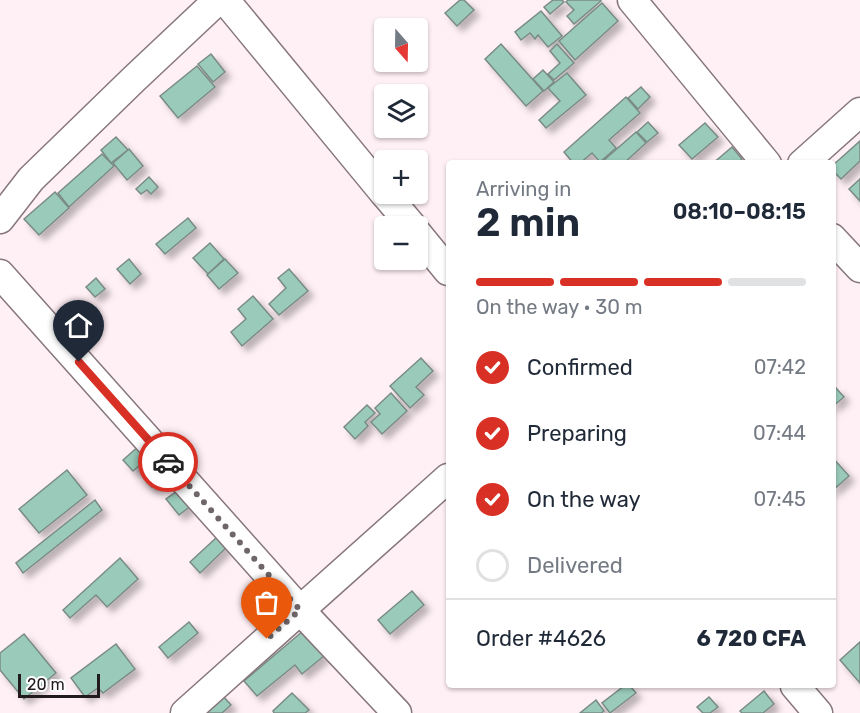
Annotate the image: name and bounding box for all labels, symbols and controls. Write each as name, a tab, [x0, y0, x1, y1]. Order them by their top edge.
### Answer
north arrow	[374, 18, 428, 72]
map controls	[374, 18, 428, 270]
button: layers	[374, 84, 428, 138]
button: +	[374, 150, 428, 204]
text: Arriving in	[476, 177, 571, 201]
text: 08:10–08:15	[673, 198, 806, 225]
text: 2 min	[476, 200, 580, 246]
button: −	[374, 216, 428, 270]
text: On the way · 30 m	[476, 295, 643, 319]
pin	[53, 300, 104, 362]
icon: home	[62, 309, 95, 342]
icon: check	[476, 351, 509, 384]
text: Confirmed	[527, 354, 633, 381]
text: 07:42	[754, 355, 806, 379]
icon: check	[476, 417, 509, 450]
text: Preparing	[527, 420, 627, 447]
text: 07:44	[753, 421, 806, 445]
courier	[138, 432, 198, 492]
icon: car	[152, 446, 185, 479]
icon: check	[476, 483, 509, 516]
text: On the way	[527, 486, 641, 513]
text: 07:45	[754, 487, 806, 511]
text: Delivered	[527, 552, 623, 579]
pin	[241, 577, 292, 639]
icon: bag	[250, 586, 283, 619]
text: Order #4626	[476, 625, 606, 652]
text: 6 720 CFA	[697, 625, 806, 652]
scale bar	[18, 671, 100, 698]
text: 20 m	[27, 675, 65, 694]

